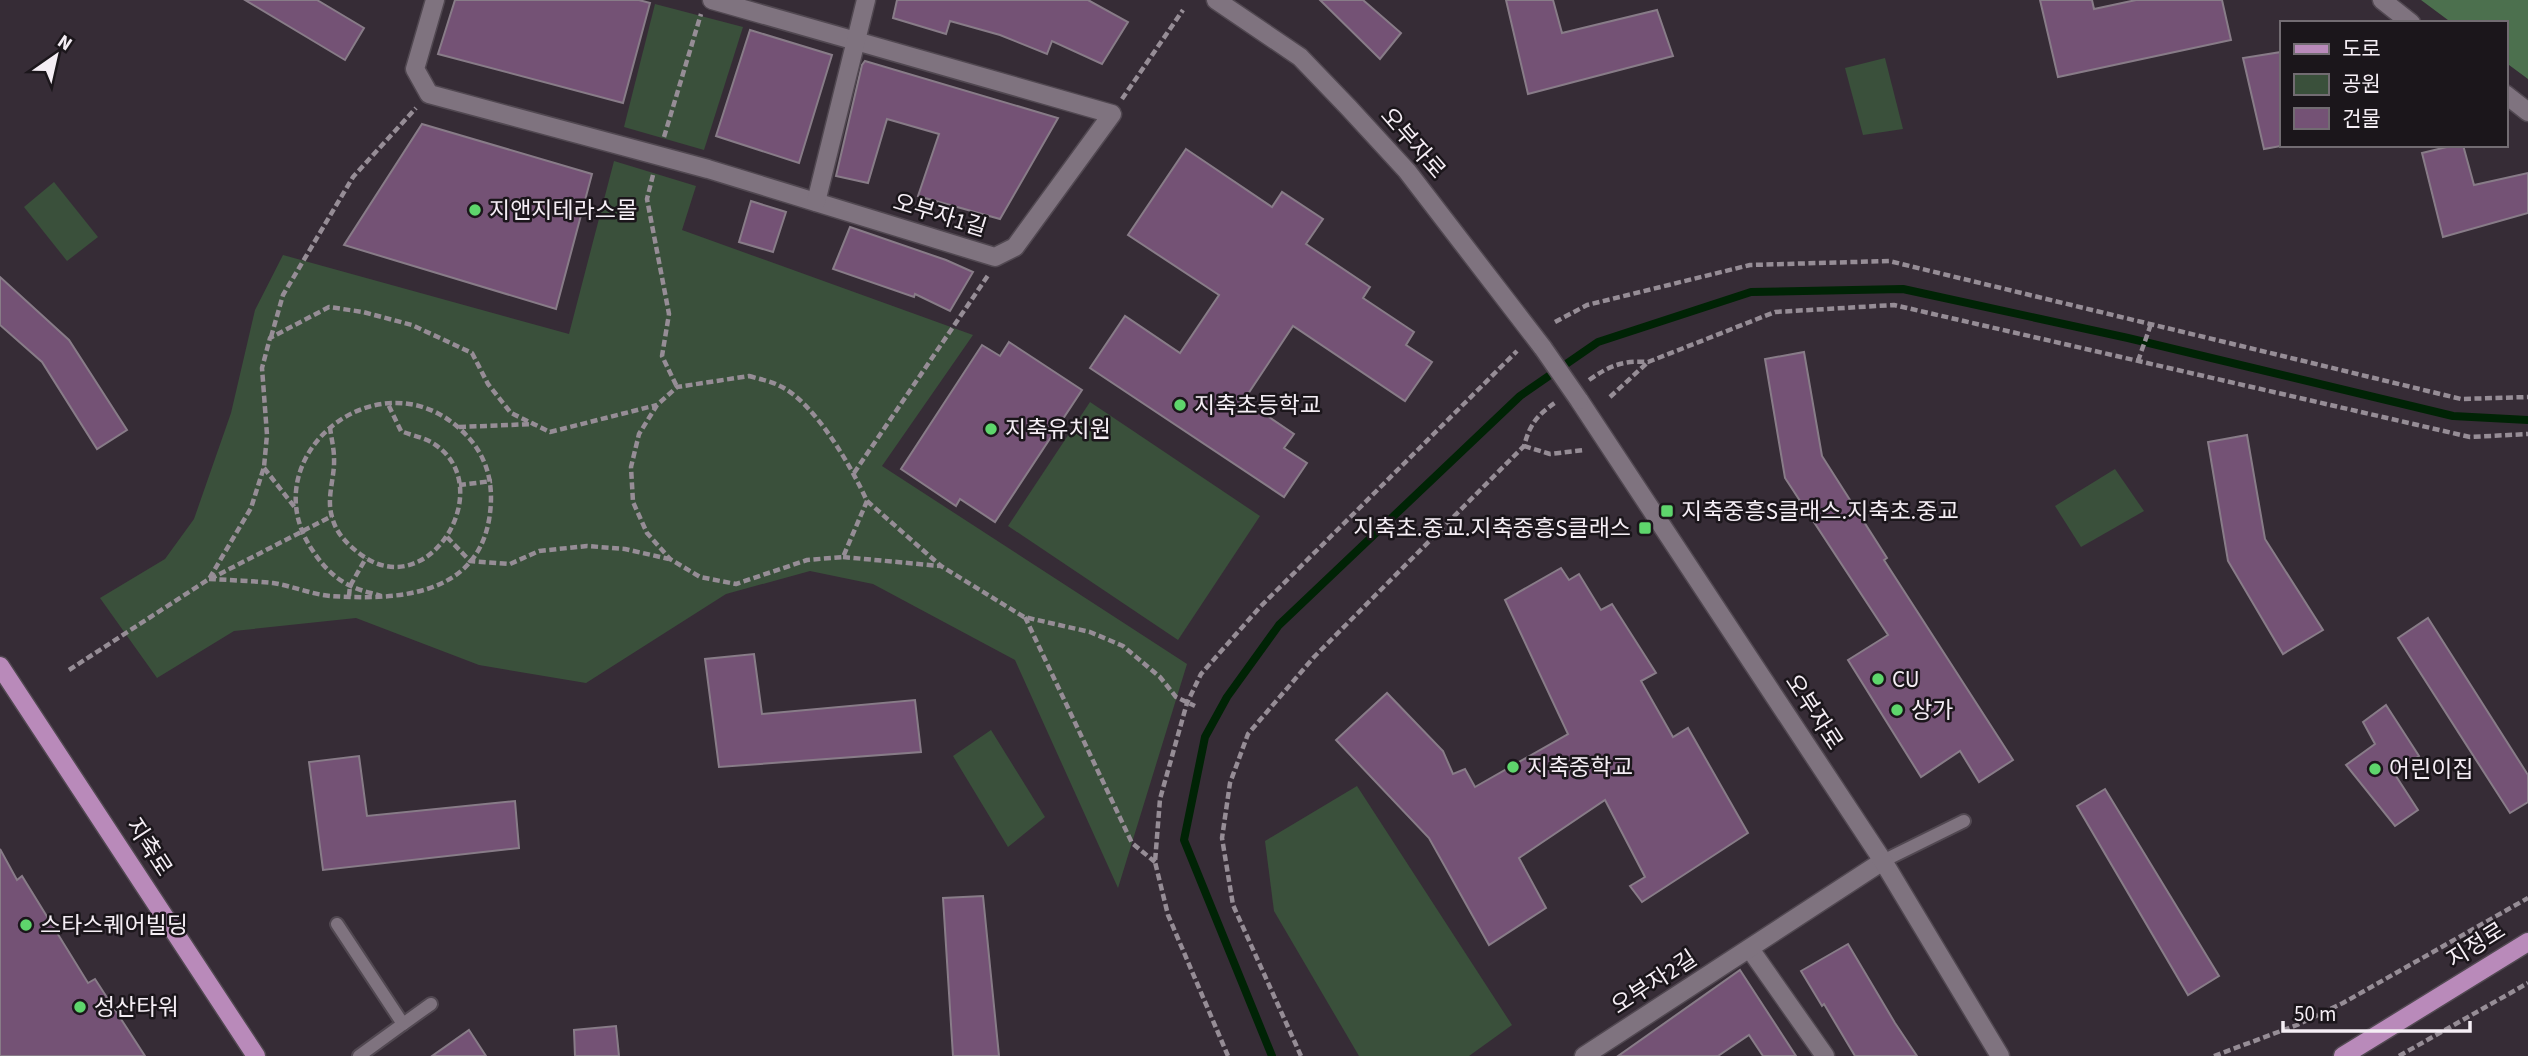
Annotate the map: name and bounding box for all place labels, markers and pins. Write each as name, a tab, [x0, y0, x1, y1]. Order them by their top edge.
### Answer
place label: 지앤지테라스몰	[489, 194, 637, 227]
marker: 지앤지테라스몰	[467, 202, 483, 218]
place label: 지축초등학교	[1194, 389, 1321, 422]
marker: 지축초등학교	[1172, 397, 1188, 413]
place label: 지축유치원	[1005, 413, 1111, 446]
marker: 지축유치원	[983, 421, 999, 437]
place label: 지축중흥S클래스.지축초.중교	[1681, 495, 1959, 528]
marker: 지축중흥S클래스.지축초.중교	[1659, 503, 1675, 519]
place label: 지축초.중교.지축중흥S클래스	[1353, 512, 1631, 545]
marker: 지축초.중교.지축중흥S클래스	[1637, 520, 1653, 536]
place label: CU	[1892, 663, 1920, 696]
marker: CU	[1870, 671, 1886, 687]
place label: 상가	[1911, 694, 1953, 727]
marker: 상가	[1889, 702, 1905, 718]
place label: 지축중학교	[1527, 751, 1633, 784]
place label: 어린이집	[2389, 753, 2474, 786]
marker: 지축중학교	[1505, 759, 1521, 775]
marker: 어린이집	[2367, 761, 2383, 777]
place label: 스타스퀘어빌딩	[40, 909, 188, 942]
marker: 스타스퀘어빌딩	[18, 917, 34, 933]
place label: 성산타워	[94, 991, 179, 1024]
marker: 성산타워	[72, 999, 88, 1015]

